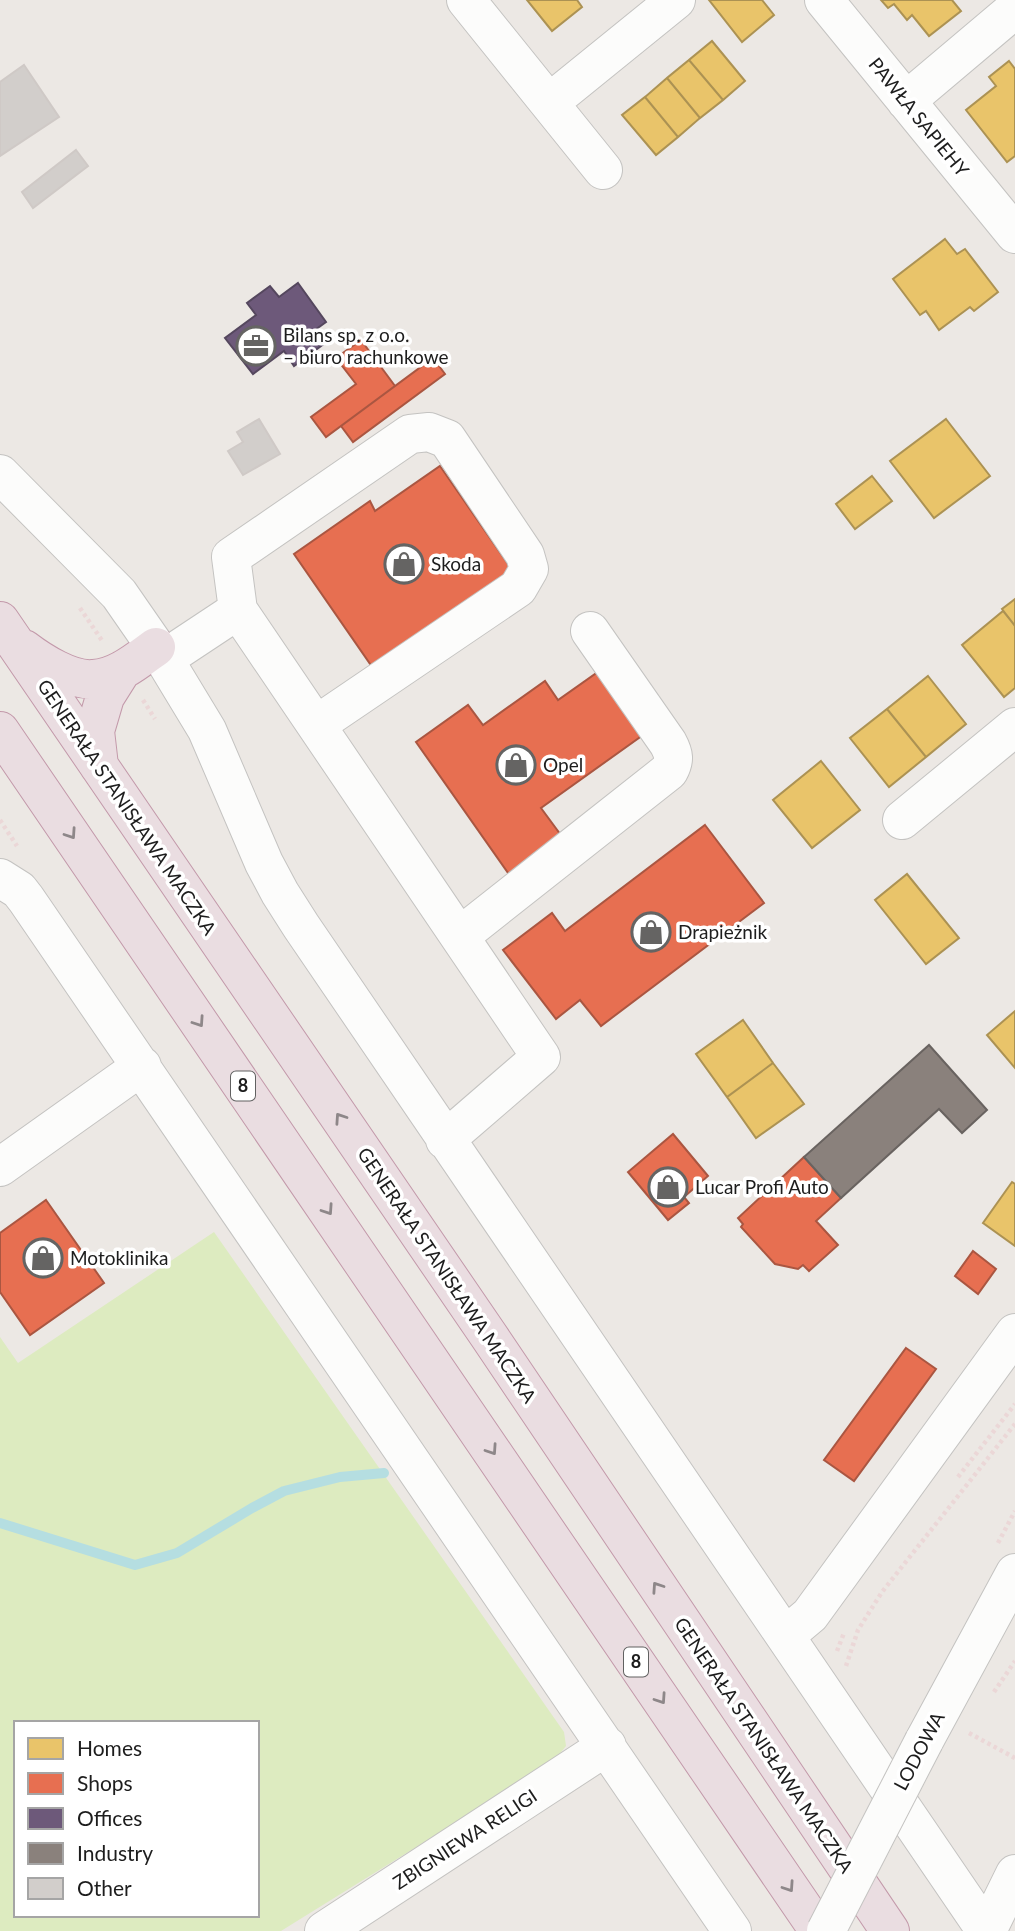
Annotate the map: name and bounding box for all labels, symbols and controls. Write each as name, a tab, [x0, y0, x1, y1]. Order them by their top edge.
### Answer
street label: PAWŁA SAPIEHY	[864, 53, 974, 181]
place label: Bilans sp. z o.o. – biuro rachunkowe	[283, 323, 448, 368]
office icon: Bilans sp. z o.o. – biuro rachunkowe	[235, 325, 277, 367]
shop icon: Skoda	[383, 543, 425, 585]
place label: Skoda	[431, 552, 481, 575]
street label: GENERAŁA STANISŁAWA MACZKA	[33, 675, 222, 939]
shop icon: Opel	[495, 744, 537, 786]
place label: Opel	[543, 753, 583, 776]
one-way arrow	[63, 826, 75, 839]
shop icon: Drapieżnik	[630, 911, 672, 953]
place label: Drapieżnik	[678, 920, 767, 943]
one-way arrow	[191, 1014, 203, 1027]
road number: 8	[231, 1072, 255, 1100]
one-way arrow	[336, 1113, 348, 1126]
street label: GENERAŁA STANISŁAWA MACZKA	[353, 1143, 542, 1407]
shop icon: Lucar Profi Auto	[647, 1166, 689, 1208]
place label: Lucar Profi Auto	[695, 1175, 829, 1198]
one-way arrow	[319, 1202, 332, 1215]
shop icon: Motoklinika	[22, 1237, 64, 1279]
place label: Motoklinika	[70, 1246, 168, 1269]
one-way arrow	[484, 1442, 496, 1455]
one-way arrow	[653, 1581, 666, 1594]
street label: GENERAŁA STANISŁAWA MACZKA	[670, 1613, 859, 1877]
road number: 8	[624, 1647, 648, 1676]
one-way arrow	[653, 1691, 665, 1704]
street label: LODOWA	[888, 1707, 949, 1794]
legend	[14, 1721, 259, 1917]
text: Homes	[77, 1735, 142, 1760]
text: Shops	[77, 1770, 133, 1795]
street label: ZBIGNIEWA RELIGI	[389, 1784, 541, 1894]
text: Offices	[77, 1805, 142, 1830]
text: Industry	[77, 1840, 153, 1865]
text: Other	[77, 1875, 132, 1900]
one-way arrow	[781, 1879, 793, 1892]

